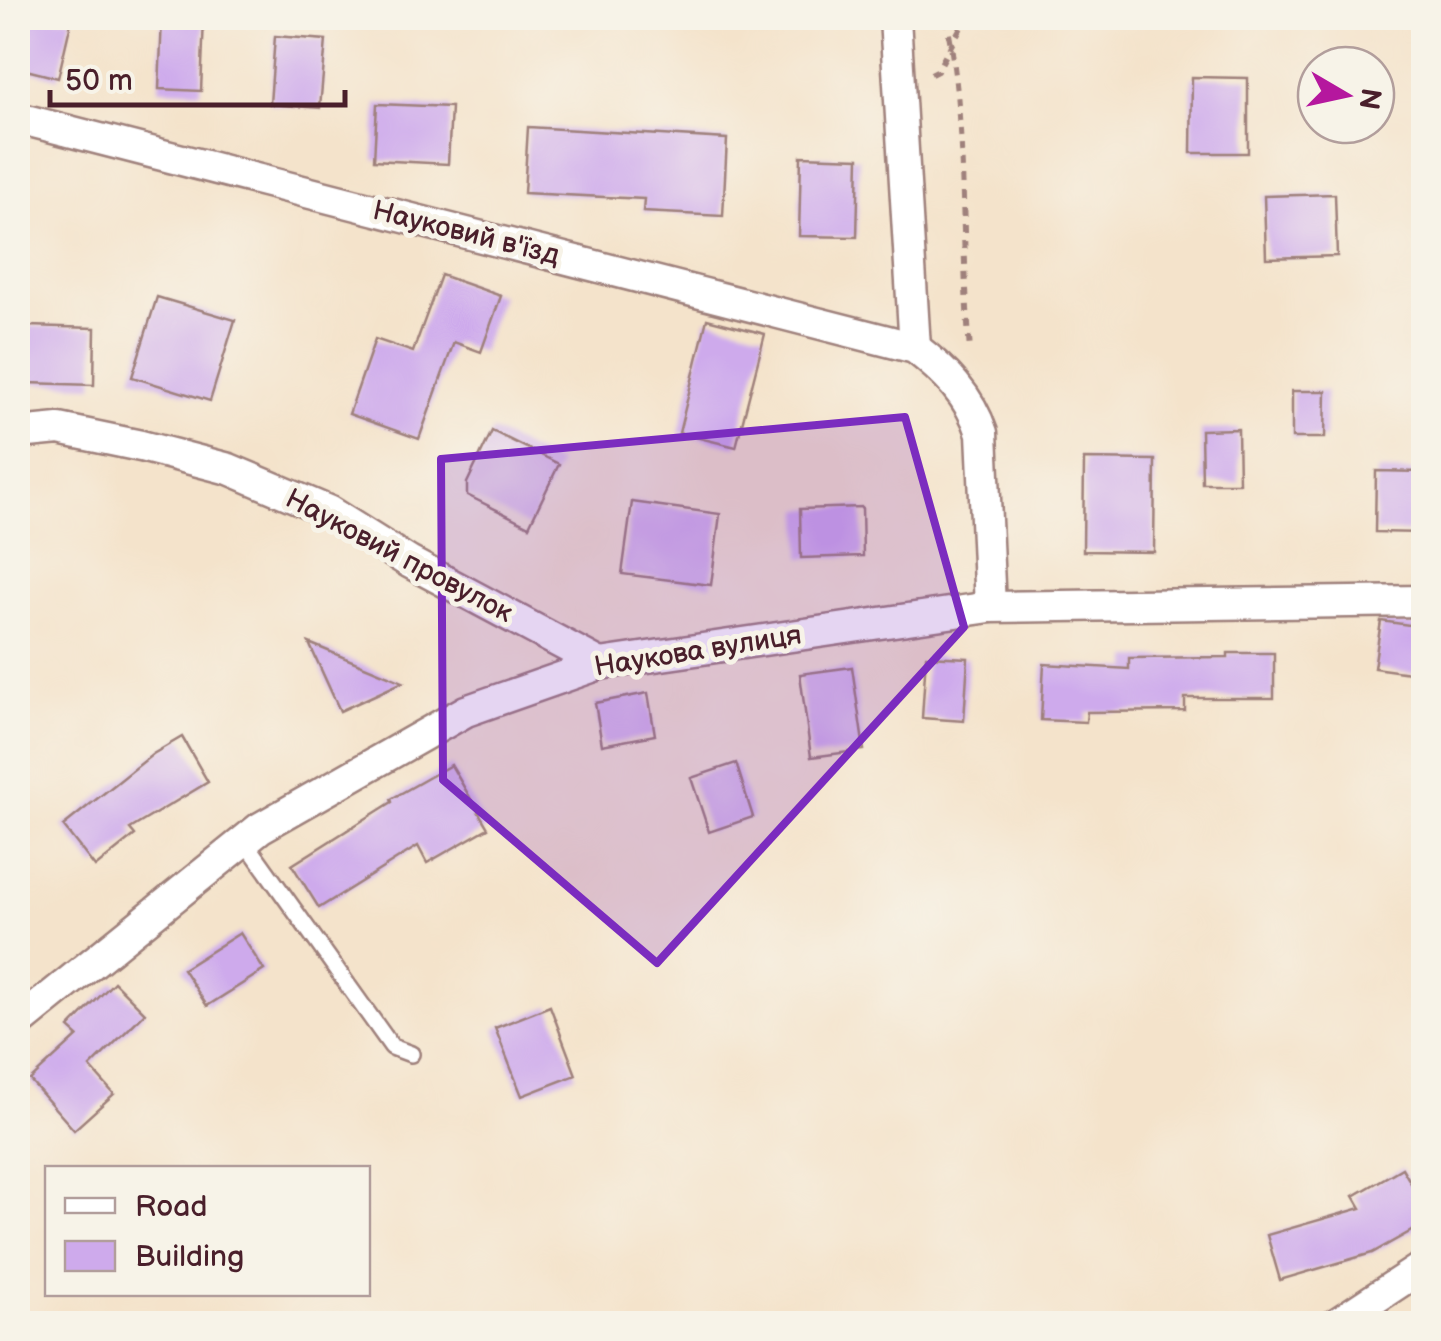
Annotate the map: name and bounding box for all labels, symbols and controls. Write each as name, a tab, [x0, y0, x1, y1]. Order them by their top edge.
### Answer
scale bar	[50, 45, 345, 107]
north arrow	[1296, 45, 1396, 145]
text: 50 m	[65, 63, 133, 99]
text: N	[1351, 86, 1387, 112]
street label: Науковий в'їзд	[369, 194, 563, 272]
street label: Науковий провулок	[280, 482, 518, 630]
street label: Наукова вулиця	[592, 618, 804, 684]
legend	[45, 1166, 370, 1296]
text: Road	[135, 1189, 208, 1225]
text: Building	[135, 1239, 244, 1275]

